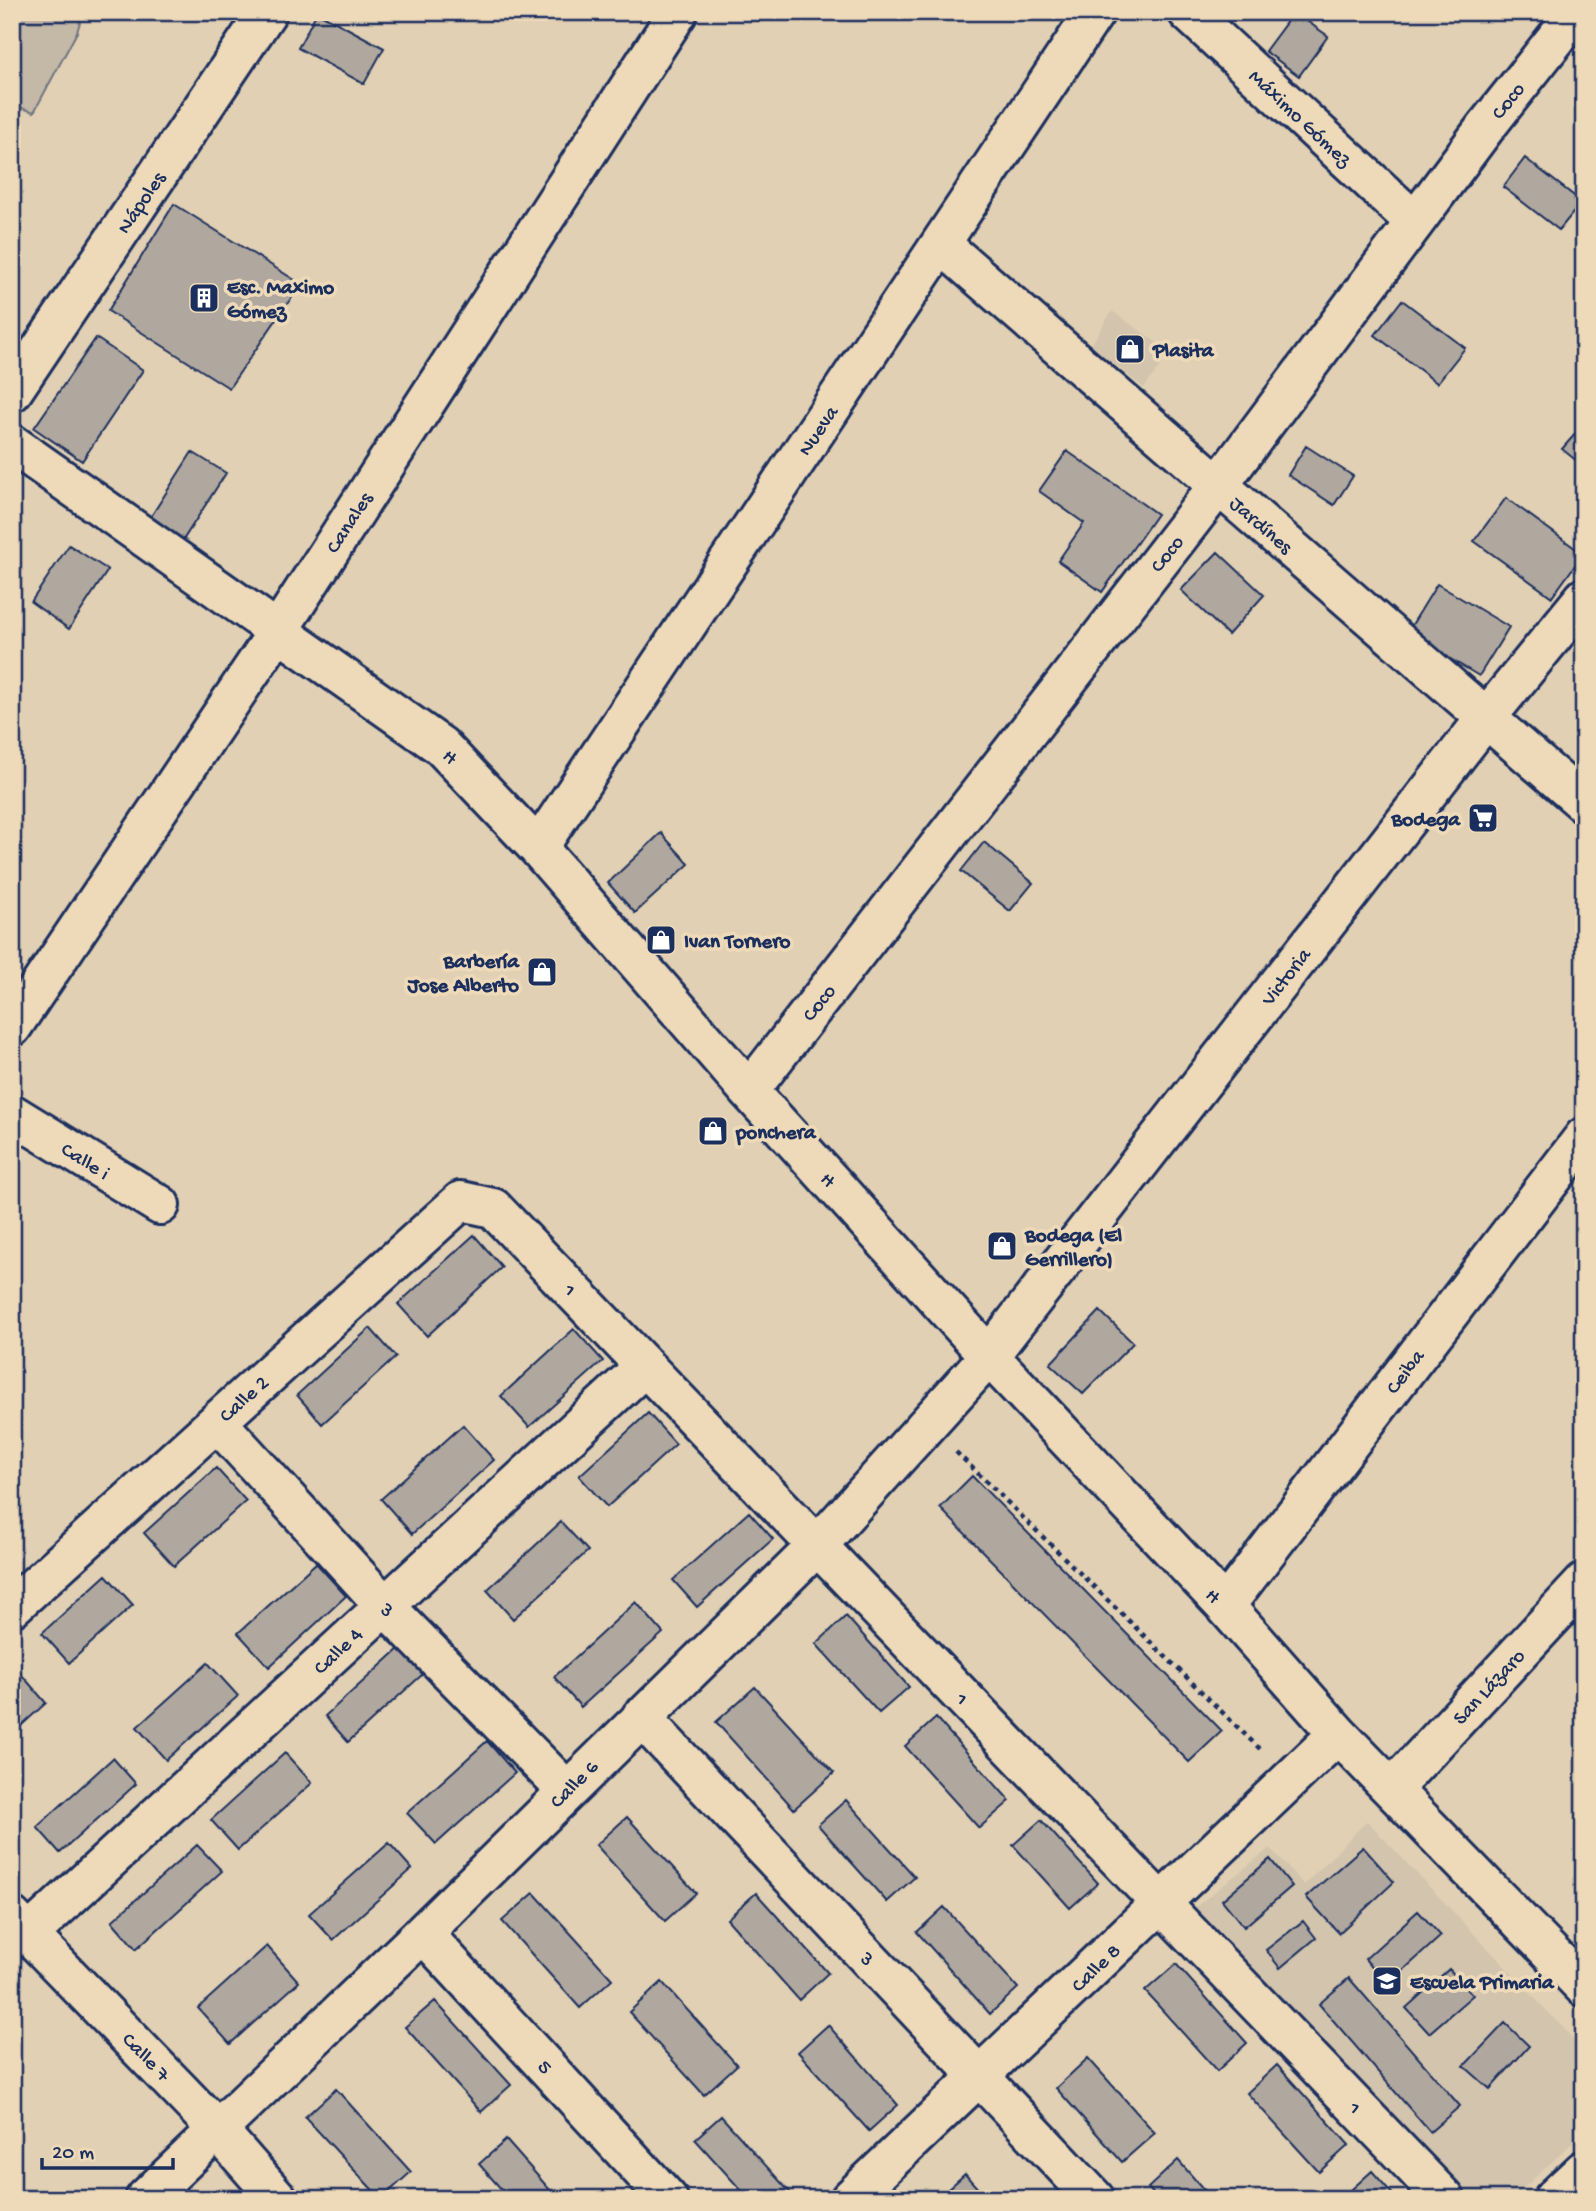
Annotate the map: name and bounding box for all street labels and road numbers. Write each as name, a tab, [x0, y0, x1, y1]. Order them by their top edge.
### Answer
street label: Máximo Gómez	[1242, 65, 1356, 174]
street label: Coco	[1487, 78, 1532, 126]
street label: Nápoles	[113, 167, 173, 240]
street label: Nueva	[794, 401, 846, 462]
street label: Canales	[322, 488, 381, 559]
street label: Jardínes	[1223, 492, 1297, 562]
street label: Coco	[1146, 531, 1191, 579]
street label: H	[435, 745, 462, 772]
street label: Victoria	[1257, 943, 1319, 1013]
street label: Coco	[798, 980, 843, 1028]
street label: Calle i	[55, 1138, 113, 1188]
street label: H	[813, 1169, 840, 1195]
street label: 1	[556, 1279, 580, 1303]
street label: Ceiba	[1382, 1345, 1432, 1400]
street label: Calle 2	[215, 1372, 275, 1429]
street label: H	[1198, 1584, 1225, 1611]
street label: 3	[372, 1598, 398, 1624]
street label: Calle 4	[310, 1624, 369, 1681]
street label: San Lázaro	[1449, 1645, 1532, 1732]
street label: 1	[948, 1688, 972, 1712]
street label: Calle 6	[546, 1756, 605, 1815]
street label: Calle 8	[1067, 1940, 1128, 1999]
street label: 3	[852, 1947, 878, 1973]
street label: Calle 7	[115, 2029, 175, 2089]
street label: 5	[531, 2056, 556, 2081]
street label: 1	[1341, 2097, 1365, 2121]

